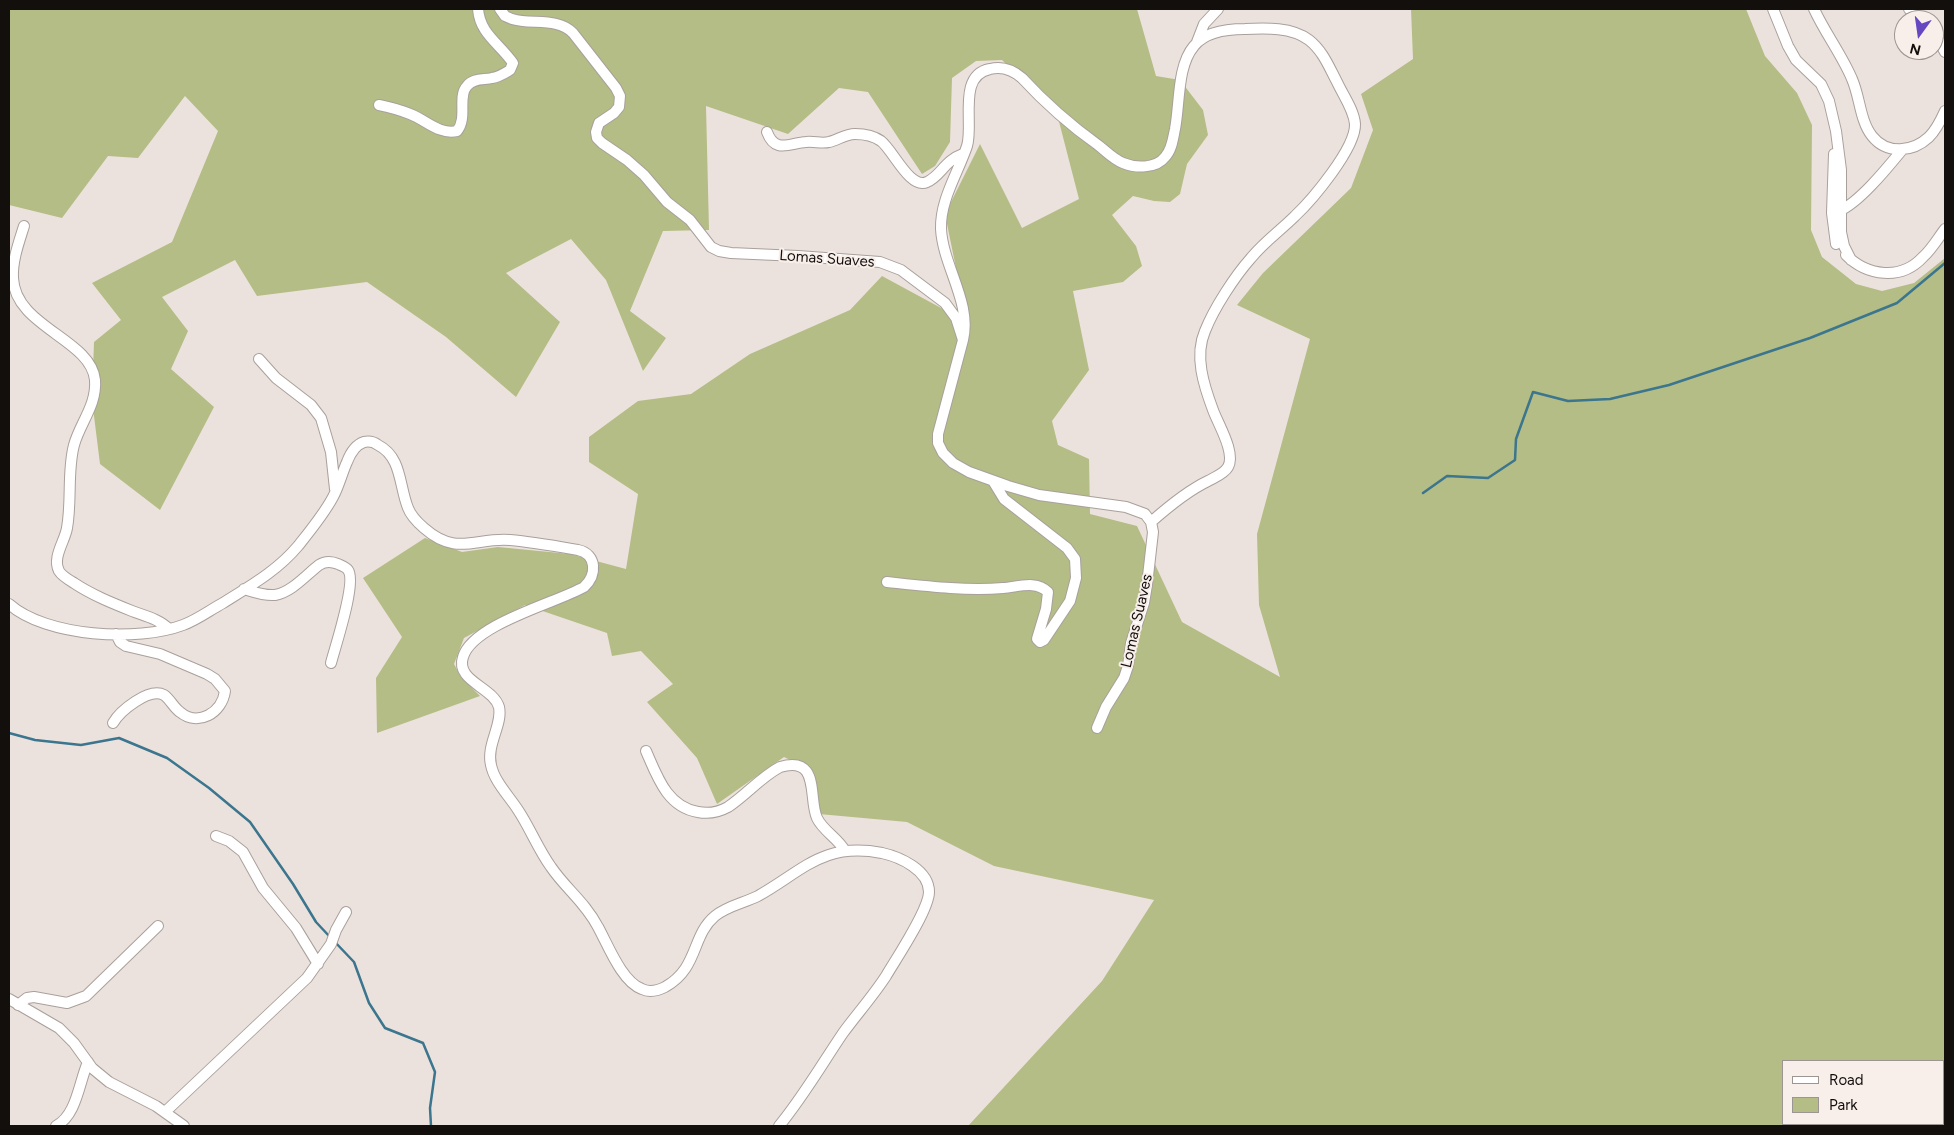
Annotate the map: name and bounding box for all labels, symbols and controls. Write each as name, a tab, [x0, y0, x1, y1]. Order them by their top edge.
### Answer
north arrow	[1894, 10, 1944, 60]
text: N	[1908, 40, 1923, 59]
street label: Lomas Suaves	[779, 247, 875, 271]
street label: Lomas Suaves	[1117, 572, 1157, 670]
legend	[1782, 1060, 1944, 1125]
text: Road	[1829, 1071, 1864, 1089]
text: Park	[1829, 1096, 1858, 1114]

